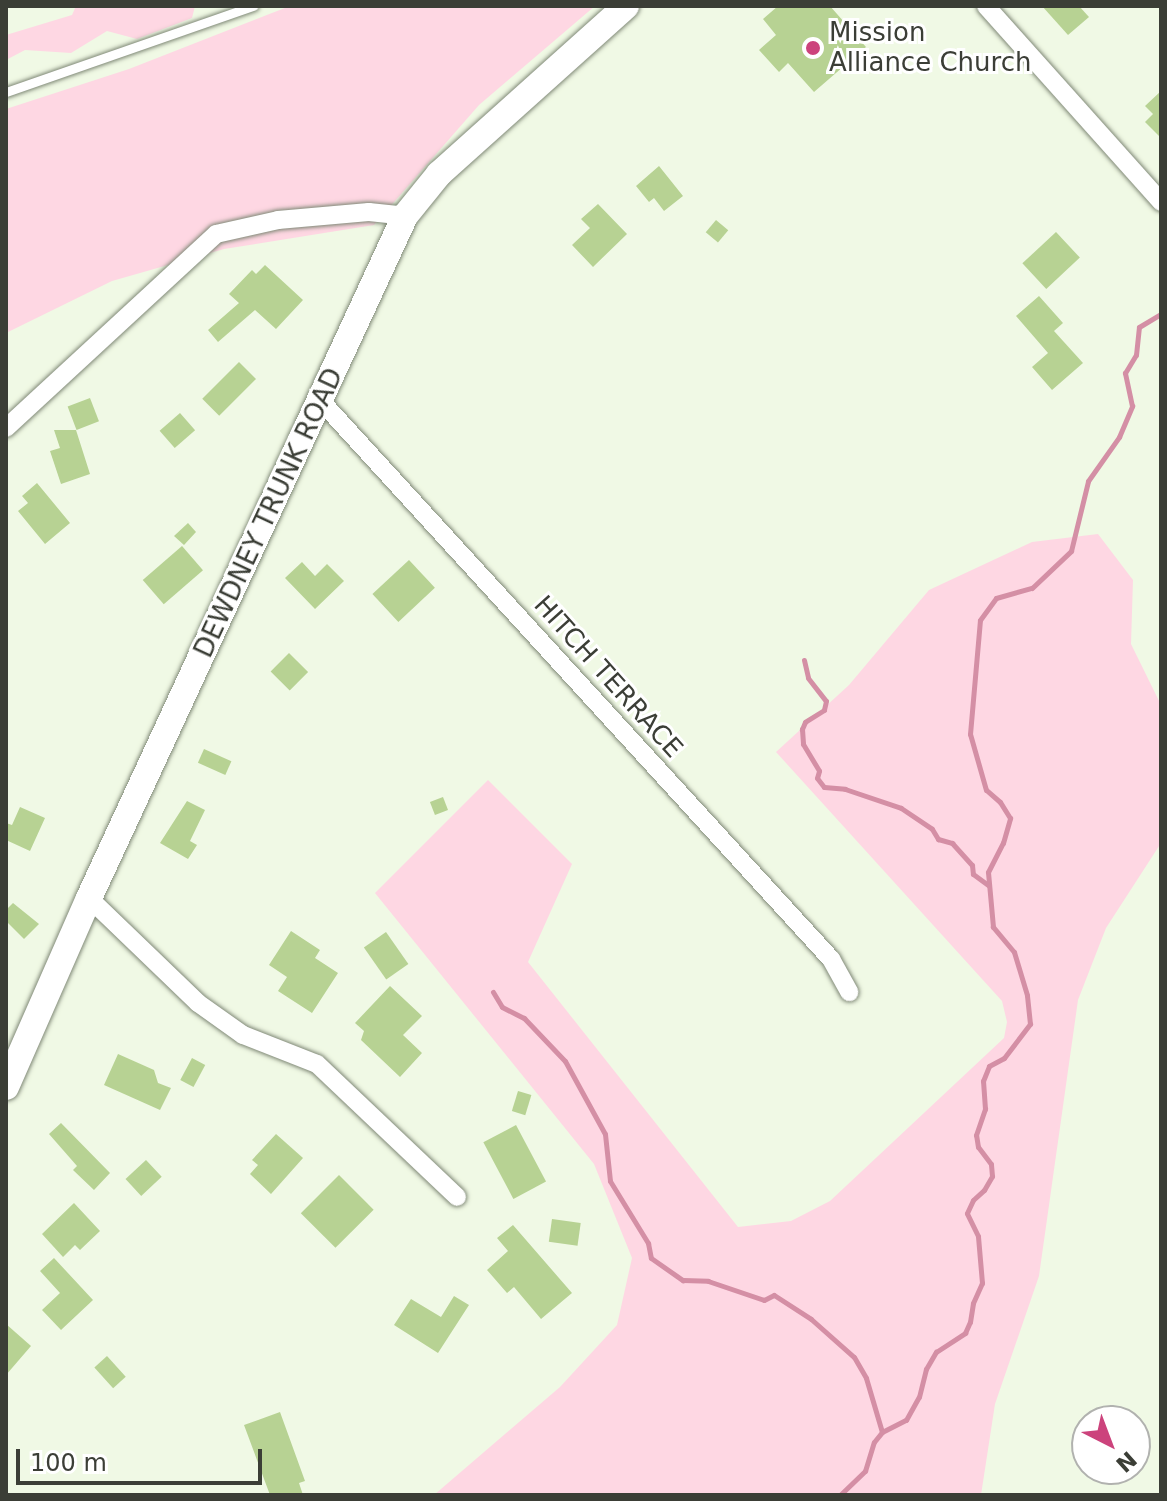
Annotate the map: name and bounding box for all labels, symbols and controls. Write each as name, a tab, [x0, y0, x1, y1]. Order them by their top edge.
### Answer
place label: Mission Alliance Church	[829, 17, 1031, 78]
marker: Mission Alliance Church	[804, 39, 822, 57]
street label: DEWDNEY TRUNK ROAD	[188, 363, 350, 663]
street label: HITCH TERRACE	[527, 590, 689, 764]
north arrow	[1071, 1405, 1151, 1485]
scale bar	[20, 1433, 266, 1483]
text: N	[1111, 1446, 1141, 1477]
text: 100 m	[30, 1449, 107, 1477]

